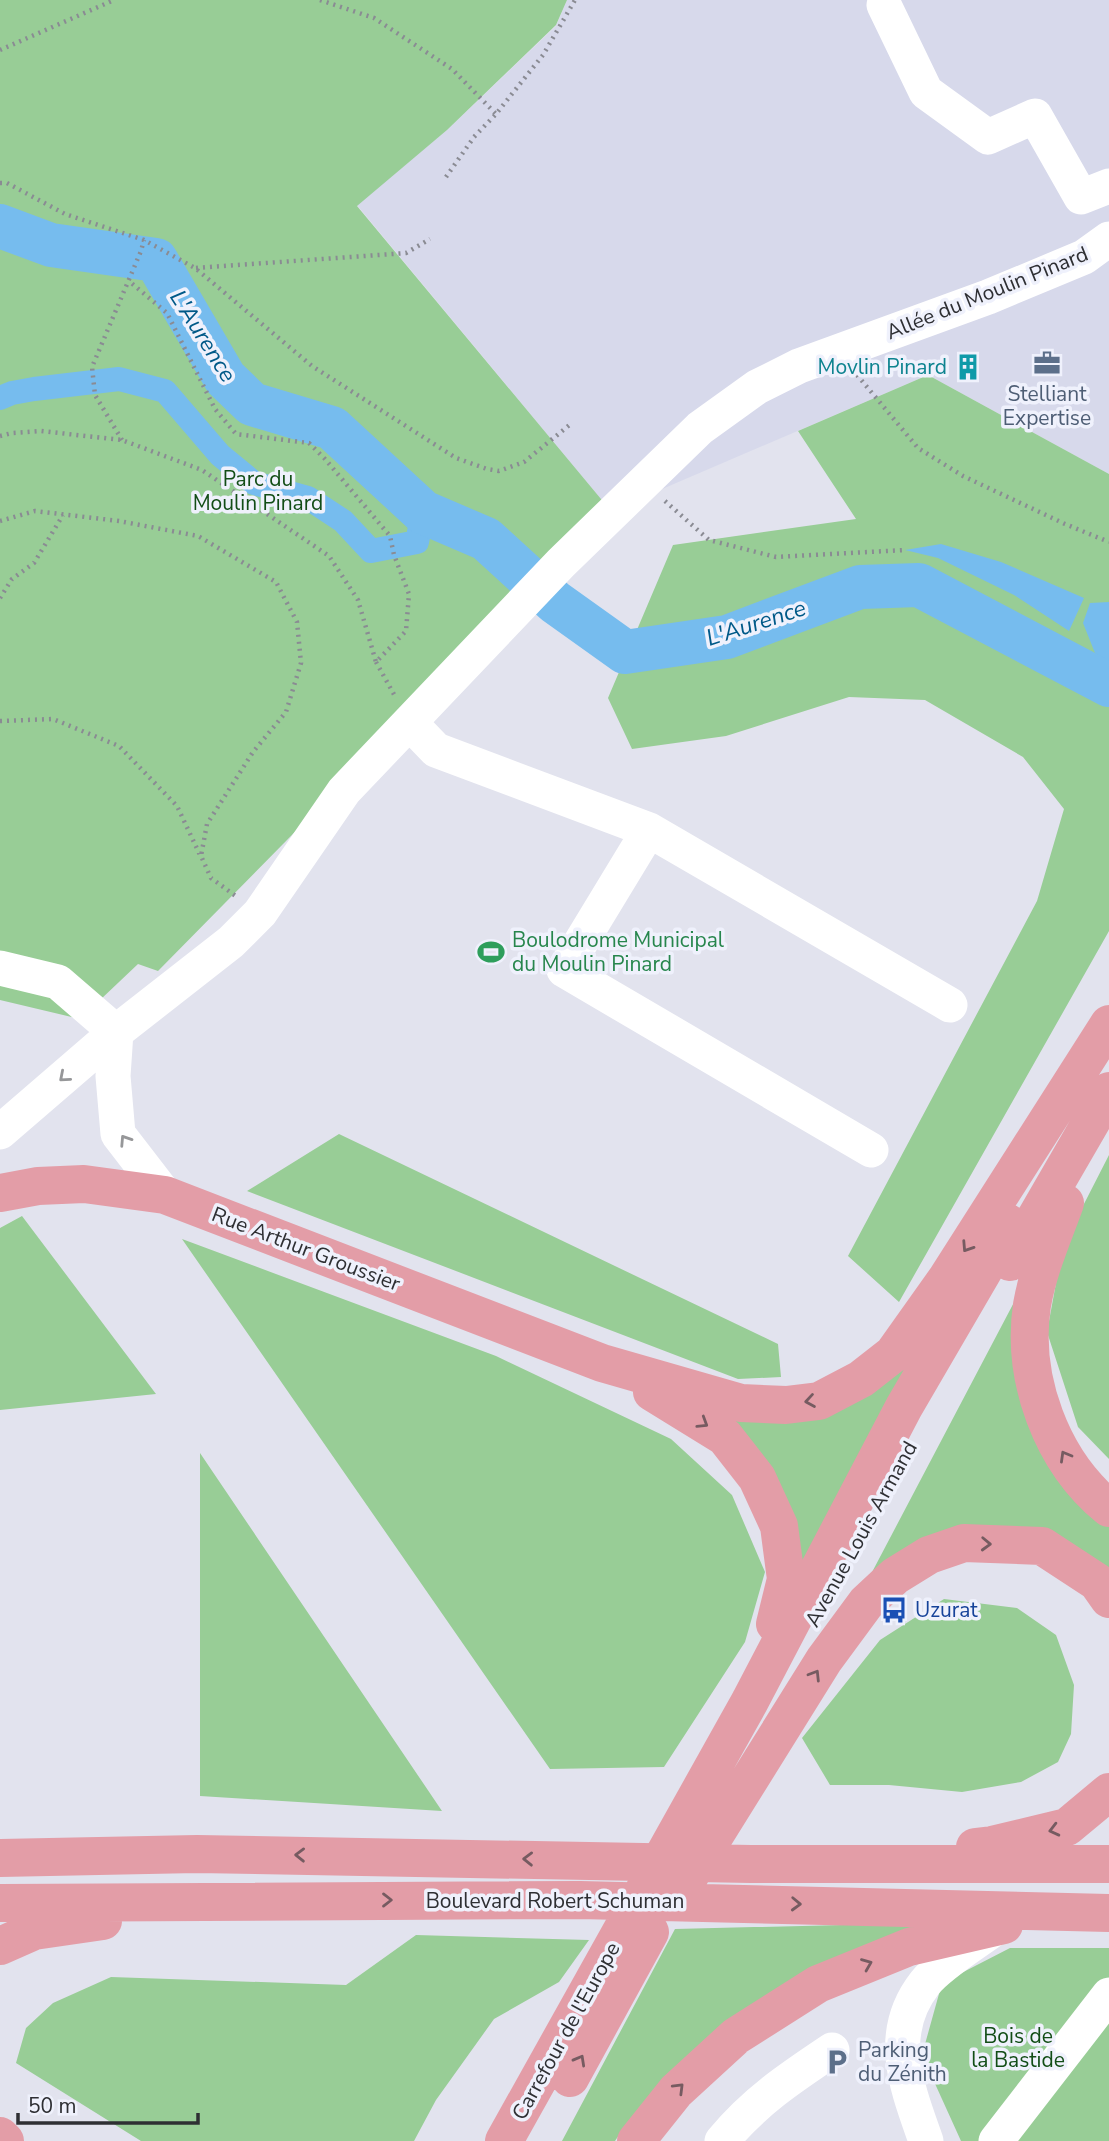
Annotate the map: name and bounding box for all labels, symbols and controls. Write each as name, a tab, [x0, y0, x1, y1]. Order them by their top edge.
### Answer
street label: Allée du Moulin Pinard	[882, 240, 1092, 346]
water label: L'Aurence	[162, 284, 244, 388]
office icon: Stelliant Expertise	[1032, 348, 1062, 378]
building icon: Movlin Pinard	[953, 352, 983, 382]
place label: Movlin Pinard	[817, 353, 947, 381]
place label: Stelliant Expertise	[1003, 380, 1091, 432]
park label: Parc du Moulin Pinard	[193, 465, 323, 517]
water label: L'Aurence	[702, 592, 810, 654]
place label: Boulodrome Municipal du Moulin Pinard	[512, 926, 725, 978]
sports icon: Boulodrome Municipal du Moulin Pinard	[476, 937, 506, 967]
one-way arrow	[60, 1069, 73, 1081]
one-way arrow	[120, 1135, 133, 1148]
street label: Rue Arthur Groussier	[208, 1200, 405, 1298]
one-way arrow	[962, 1239, 975, 1252]
one-way arrow	[804, 1393, 816, 1408]
one-way arrow	[695, 1414, 708, 1427]
street label: Avenue Louis Armand	[798, 1436, 924, 1632]
one-way arrow	[1060, 1451, 1073, 1464]
one-way arrow	[981, 1537, 992, 1552]
bus stop icon: Uzurat	[879, 1595, 909, 1625]
place label: Uzurat	[915, 1596, 978, 1624]
one-way arrow	[806, 1670, 819, 1683]
one-way arrow	[1048, 1822, 1060, 1836]
one-way arrow	[294, 1848, 305, 1863]
one-way arrow	[522, 1851, 533, 1866]
street label: Boulevard Robert Schuman	[426, 1887, 684, 1915]
one-way arrow	[382, 1892, 392, 1908]
one-way arrow	[790, 1897, 801, 1912]
street label: Carrefour de l'Europe	[505, 1937, 627, 2125]
one-way arrow	[861, 1958, 873, 1972]
park label: Bois de la Bastide	[971, 2022, 1065, 2074]
place label: Parking du Zénith	[858, 2036, 947, 2088]
parking icon: Parking du Zénith	[822, 2047, 852, 2077]
one-way arrow	[572, 2055, 585, 2067]
scale bar	[18, 2082, 198, 2126]
one-way arrow	[671, 2084, 684, 2097]
text: 50 m	[28, 2092, 77, 2120]

